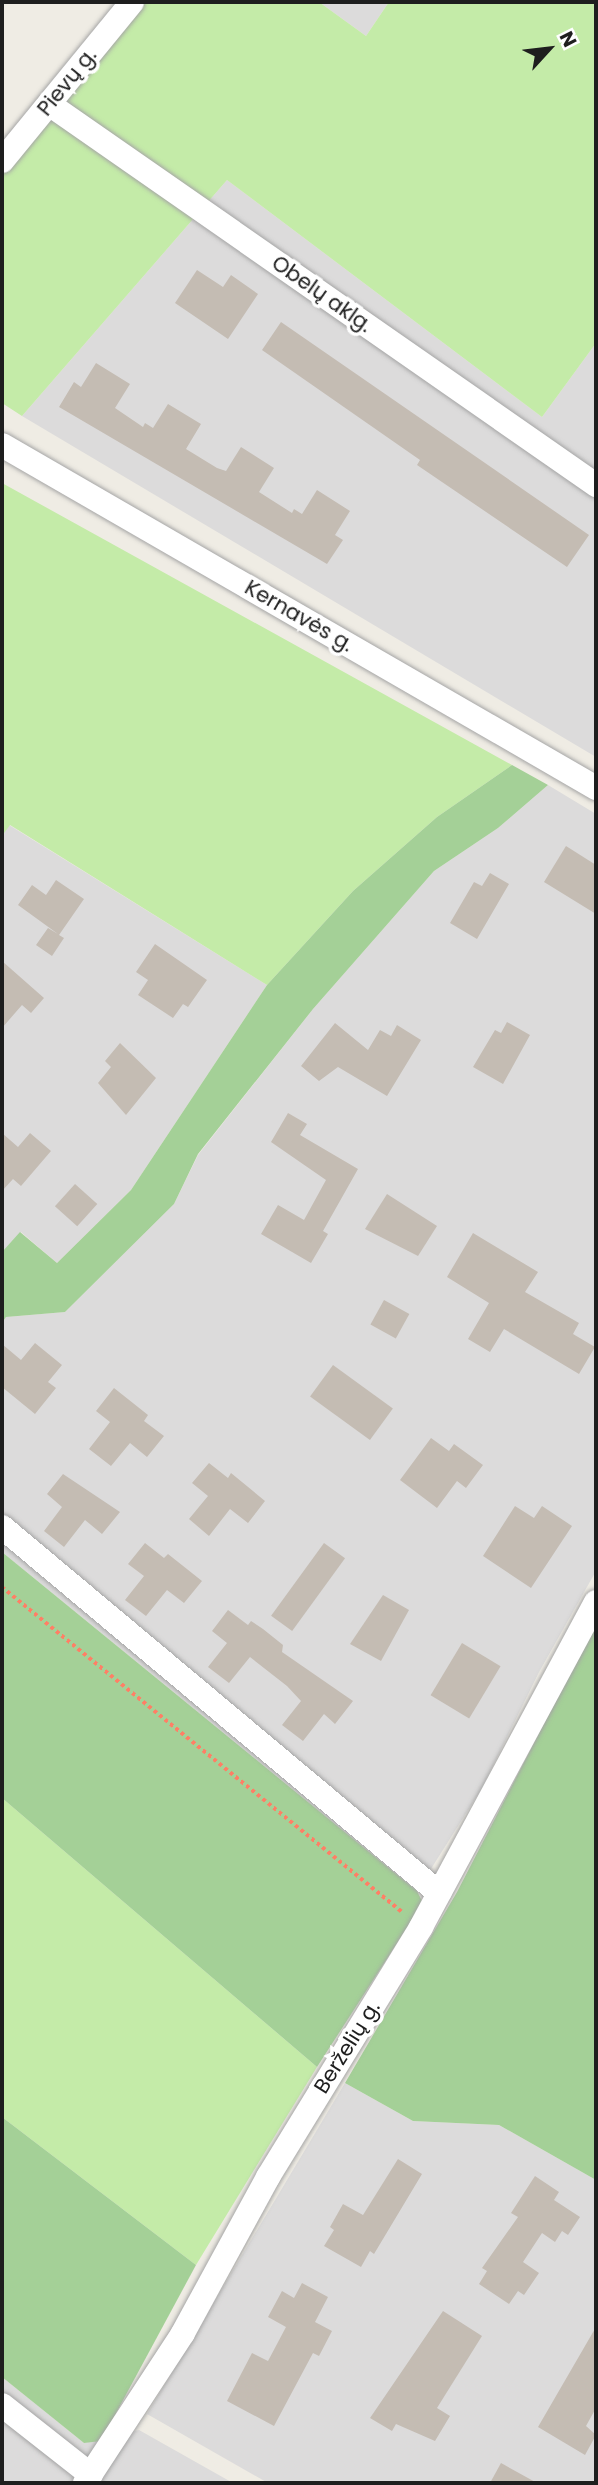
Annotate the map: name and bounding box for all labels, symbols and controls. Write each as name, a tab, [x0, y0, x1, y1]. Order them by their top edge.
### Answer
north arrow	[514, 14, 584, 84]
text: N	[553, 27, 583, 52]
street label: Pievų g.	[32, 43, 102, 121]
street label: Obelų aklg.	[267, 250, 377, 338]
street label: Kernavės g.	[240, 575, 358, 657]
street label: Berželių g.	[309, 1996, 385, 2098]

